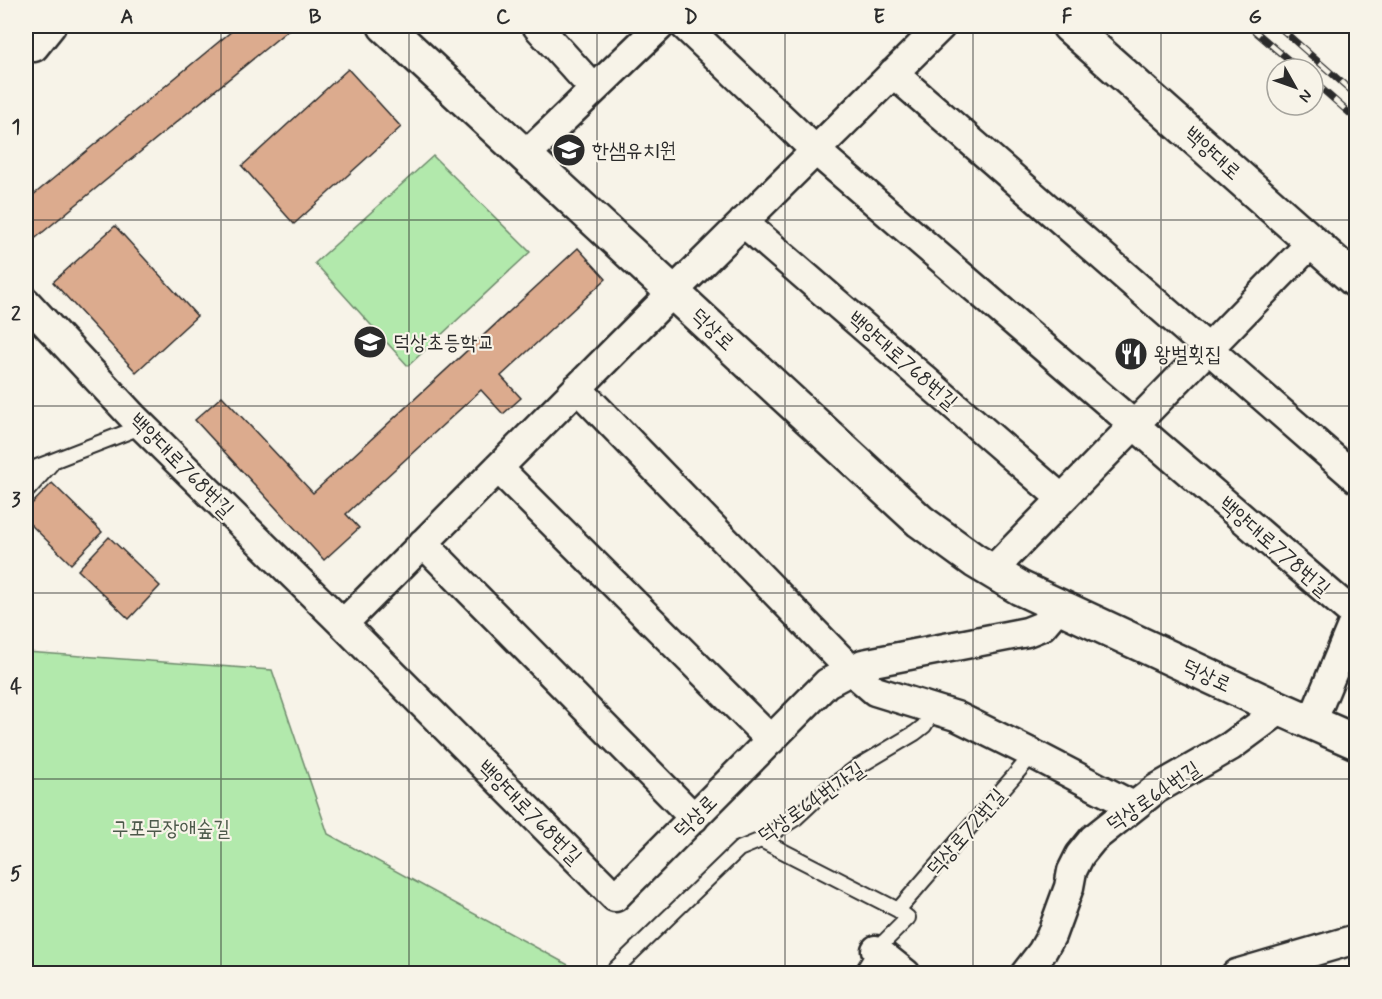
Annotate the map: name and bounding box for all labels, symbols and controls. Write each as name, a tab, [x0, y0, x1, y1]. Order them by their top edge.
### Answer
text: A	[120, 4, 134, 31]
text: B	[309, 4, 322, 31]
text: C	[496, 4, 511, 31]
text: D	[684, 4, 698, 31]
text: E	[873, 4, 885, 31]
text: F	[1062, 4, 1073, 31]
text: G	[1248, 4, 1262, 31]
north arrow	[1265, 57, 1325, 117]
text: N	[1294, 85, 1317, 107]
text: 1	[12, 114, 20, 141]
street label: 백양대로	[1178, 121, 1247, 187]
school or university icon: 한샘유치원	[551, 132, 587, 168]
place label: 한샘유치원	[592, 137, 677, 165]
text: 2	[11, 301, 21, 328]
street label: 덕상로	[684, 302, 740, 357]
street label: 백양대로768번길	[842, 305, 963, 416]
school or university icon: 덕상초등학교	[352, 324, 388, 360]
place label: 덕상초등학교	[393, 329, 494, 357]
restaurant icon: 왕벌횟집	[1113, 336, 1149, 372]
place label: 왕벌횟집	[1154, 341, 1222, 369]
street label: 백양대로768번길	[123, 407, 240, 524]
text: 3	[11, 487, 21, 514]
street label: 백양대로778번길	[1213, 491, 1336, 603]
street label: 덕상로	[1178, 653, 1235, 699]
text: 4	[10, 674, 22, 701]
street label: 백양대로768번길	[471, 754, 588, 871]
street label: 덕상로64번길	[1101, 755, 1206, 838]
street label: 덕상로64번가길	[753, 756, 871, 850]
street label: 덕상로72번길	[921, 783, 1013, 882]
street label: 덕상로	[668, 789, 724, 845]
park label: 구포무장애숲길	[112, 815, 230, 843]
text: 5	[10, 861, 22, 888]

